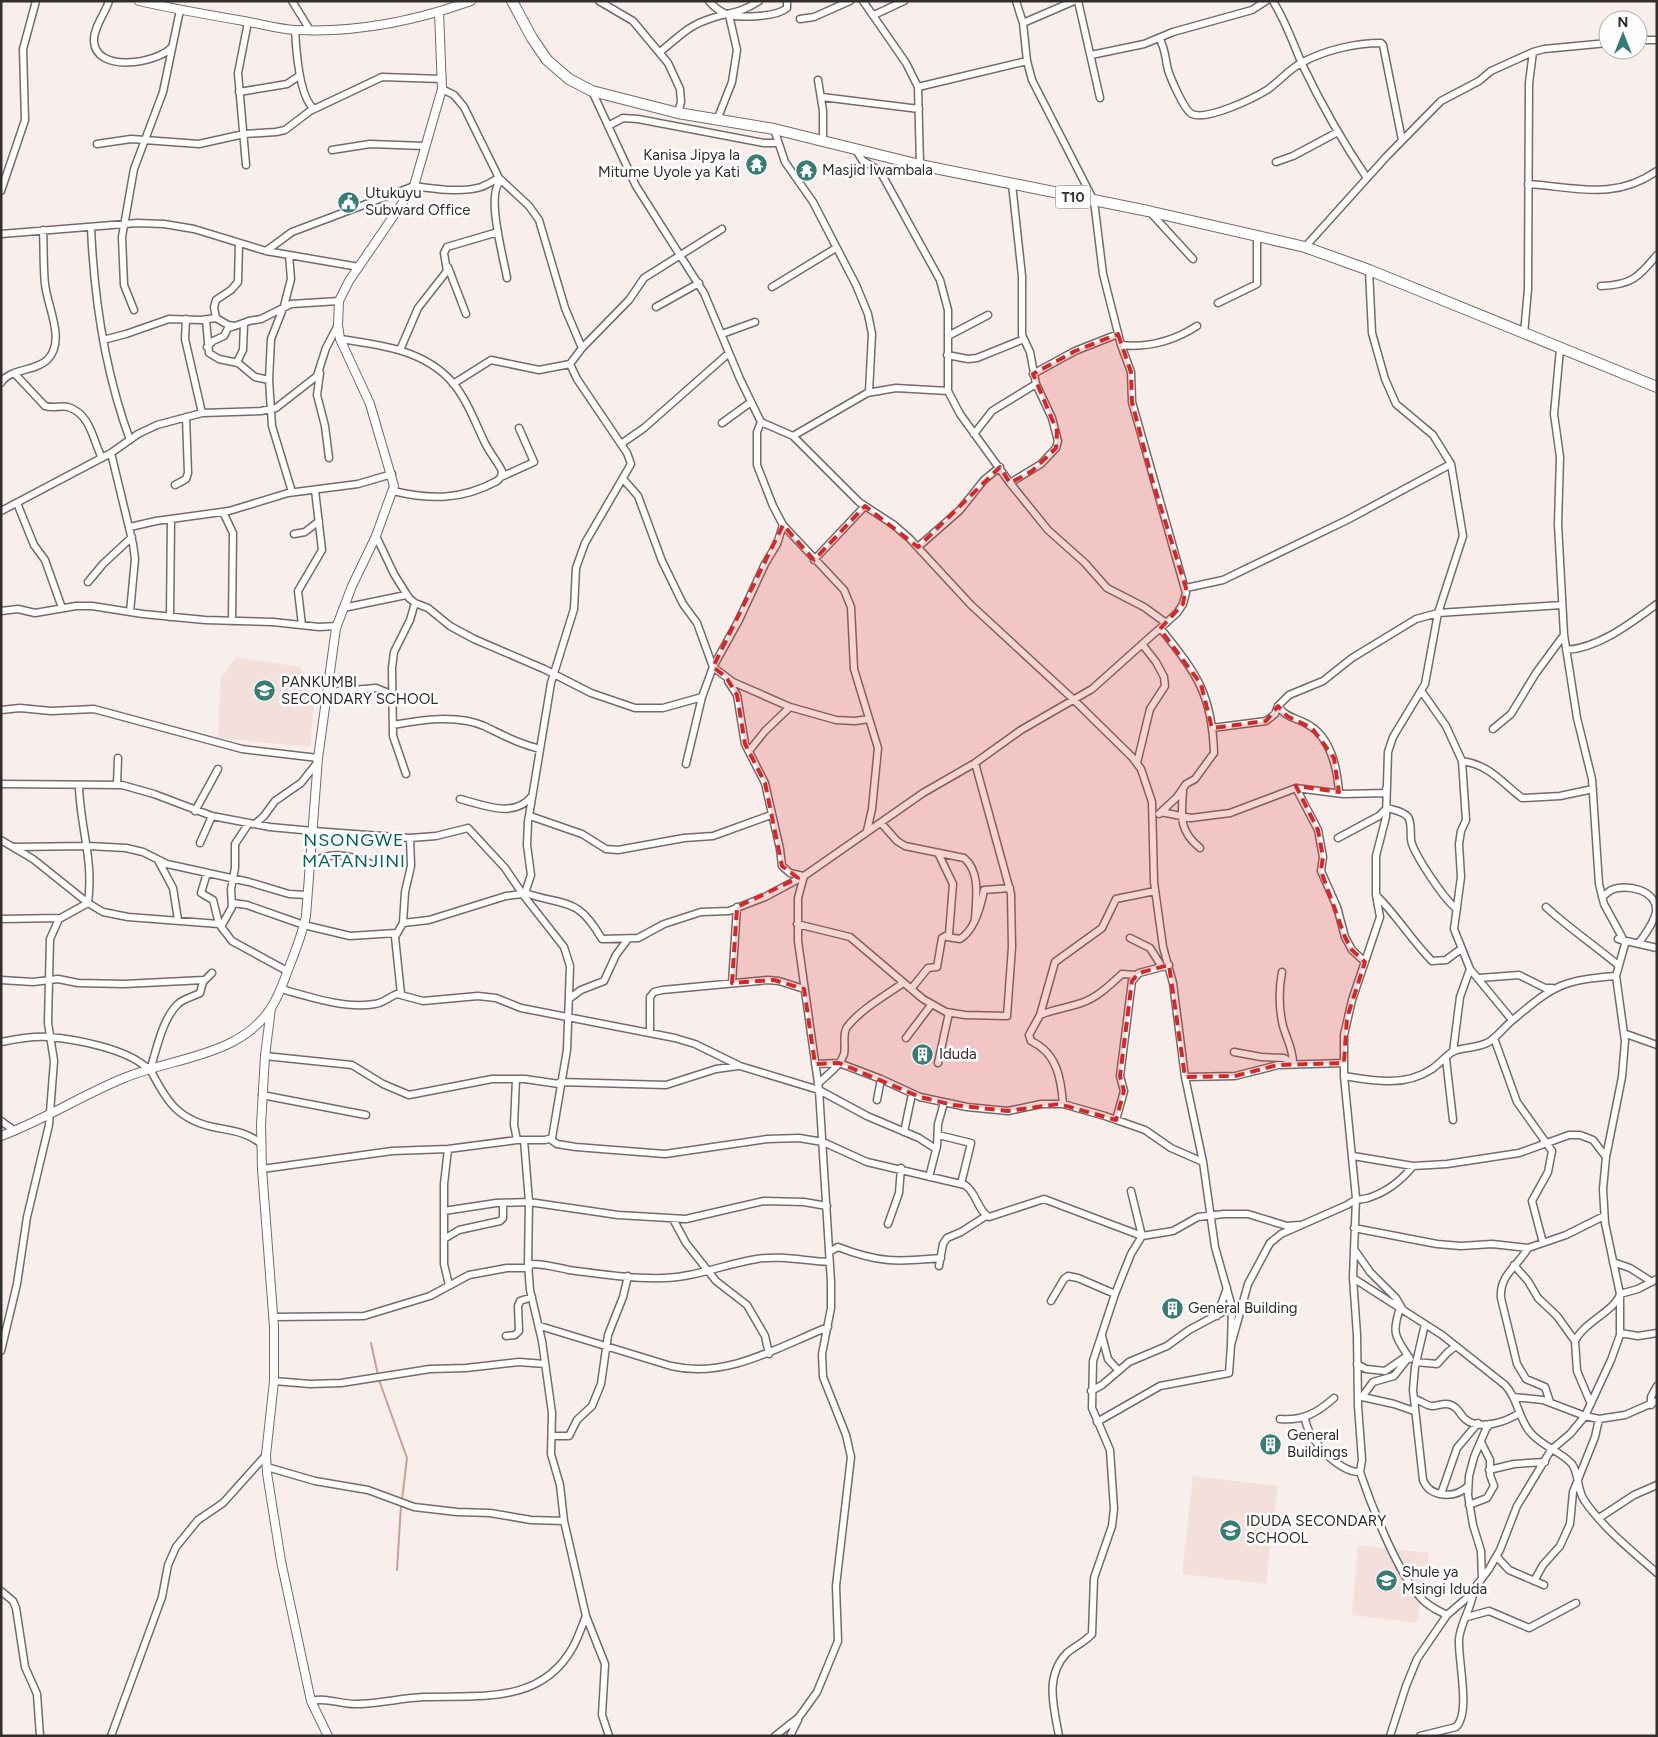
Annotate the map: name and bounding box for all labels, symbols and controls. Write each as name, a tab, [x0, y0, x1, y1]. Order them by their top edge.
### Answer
north arrow	[1598, 10, 1648, 60]
text: N	[1618, 14, 1628, 31]
place label: Kanisa Jipya la Mitume Uyole ya Kati	[598, 146, 740, 181]
temple icon: Kanisa Jipya la Mitume Uyole ya Kati	[744, 152, 768, 176]
temple icon: Masjid Iwambala	[794, 158, 818, 182]
place label: Masjid Iwambala	[822, 161, 933, 179]
place label: Utukuyu Subward Office	[365, 184, 470, 219]
road number: T10	[1056, 186, 1090, 208]
public building icon: Utukuyu Subward Office	[337, 190, 361, 214]
place label: PANKUMBI SECONDARY SCHOOL	[281, 673, 438, 708]
school or university icon: PANKUMBI SECONDARY SCHOOL	[253, 679, 277, 703]
district label: NSONGWE MATANJINI	[302, 829, 406, 872]
building icon: Iduda	[911, 1042, 935, 1066]
place label: Iduda	[939, 1045, 977, 1063]
building icon: General Building	[1160, 1296, 1184, 1320]
place label: General Building	[1188, 1299, 1298, 1317]
place label: General Buildings	[1287, 1426, 1348, 1461]
building icon: General Buildings	[1259, 1432, 1283, 1456]
place label: IDUDA SECONDARY SCHOOL	[1246, 1512, 1386, 1547]
school or university icon: IDUDA SECONDARY SCHOOL	[1218, 1518, 1242, 1542]
place label: Shule ya Msingi Iduda	[1402, 1563, 1487, 1598]
school or university icon: Shule ya Msingi Iduda	[1374, 1569, 1398, 1593]

